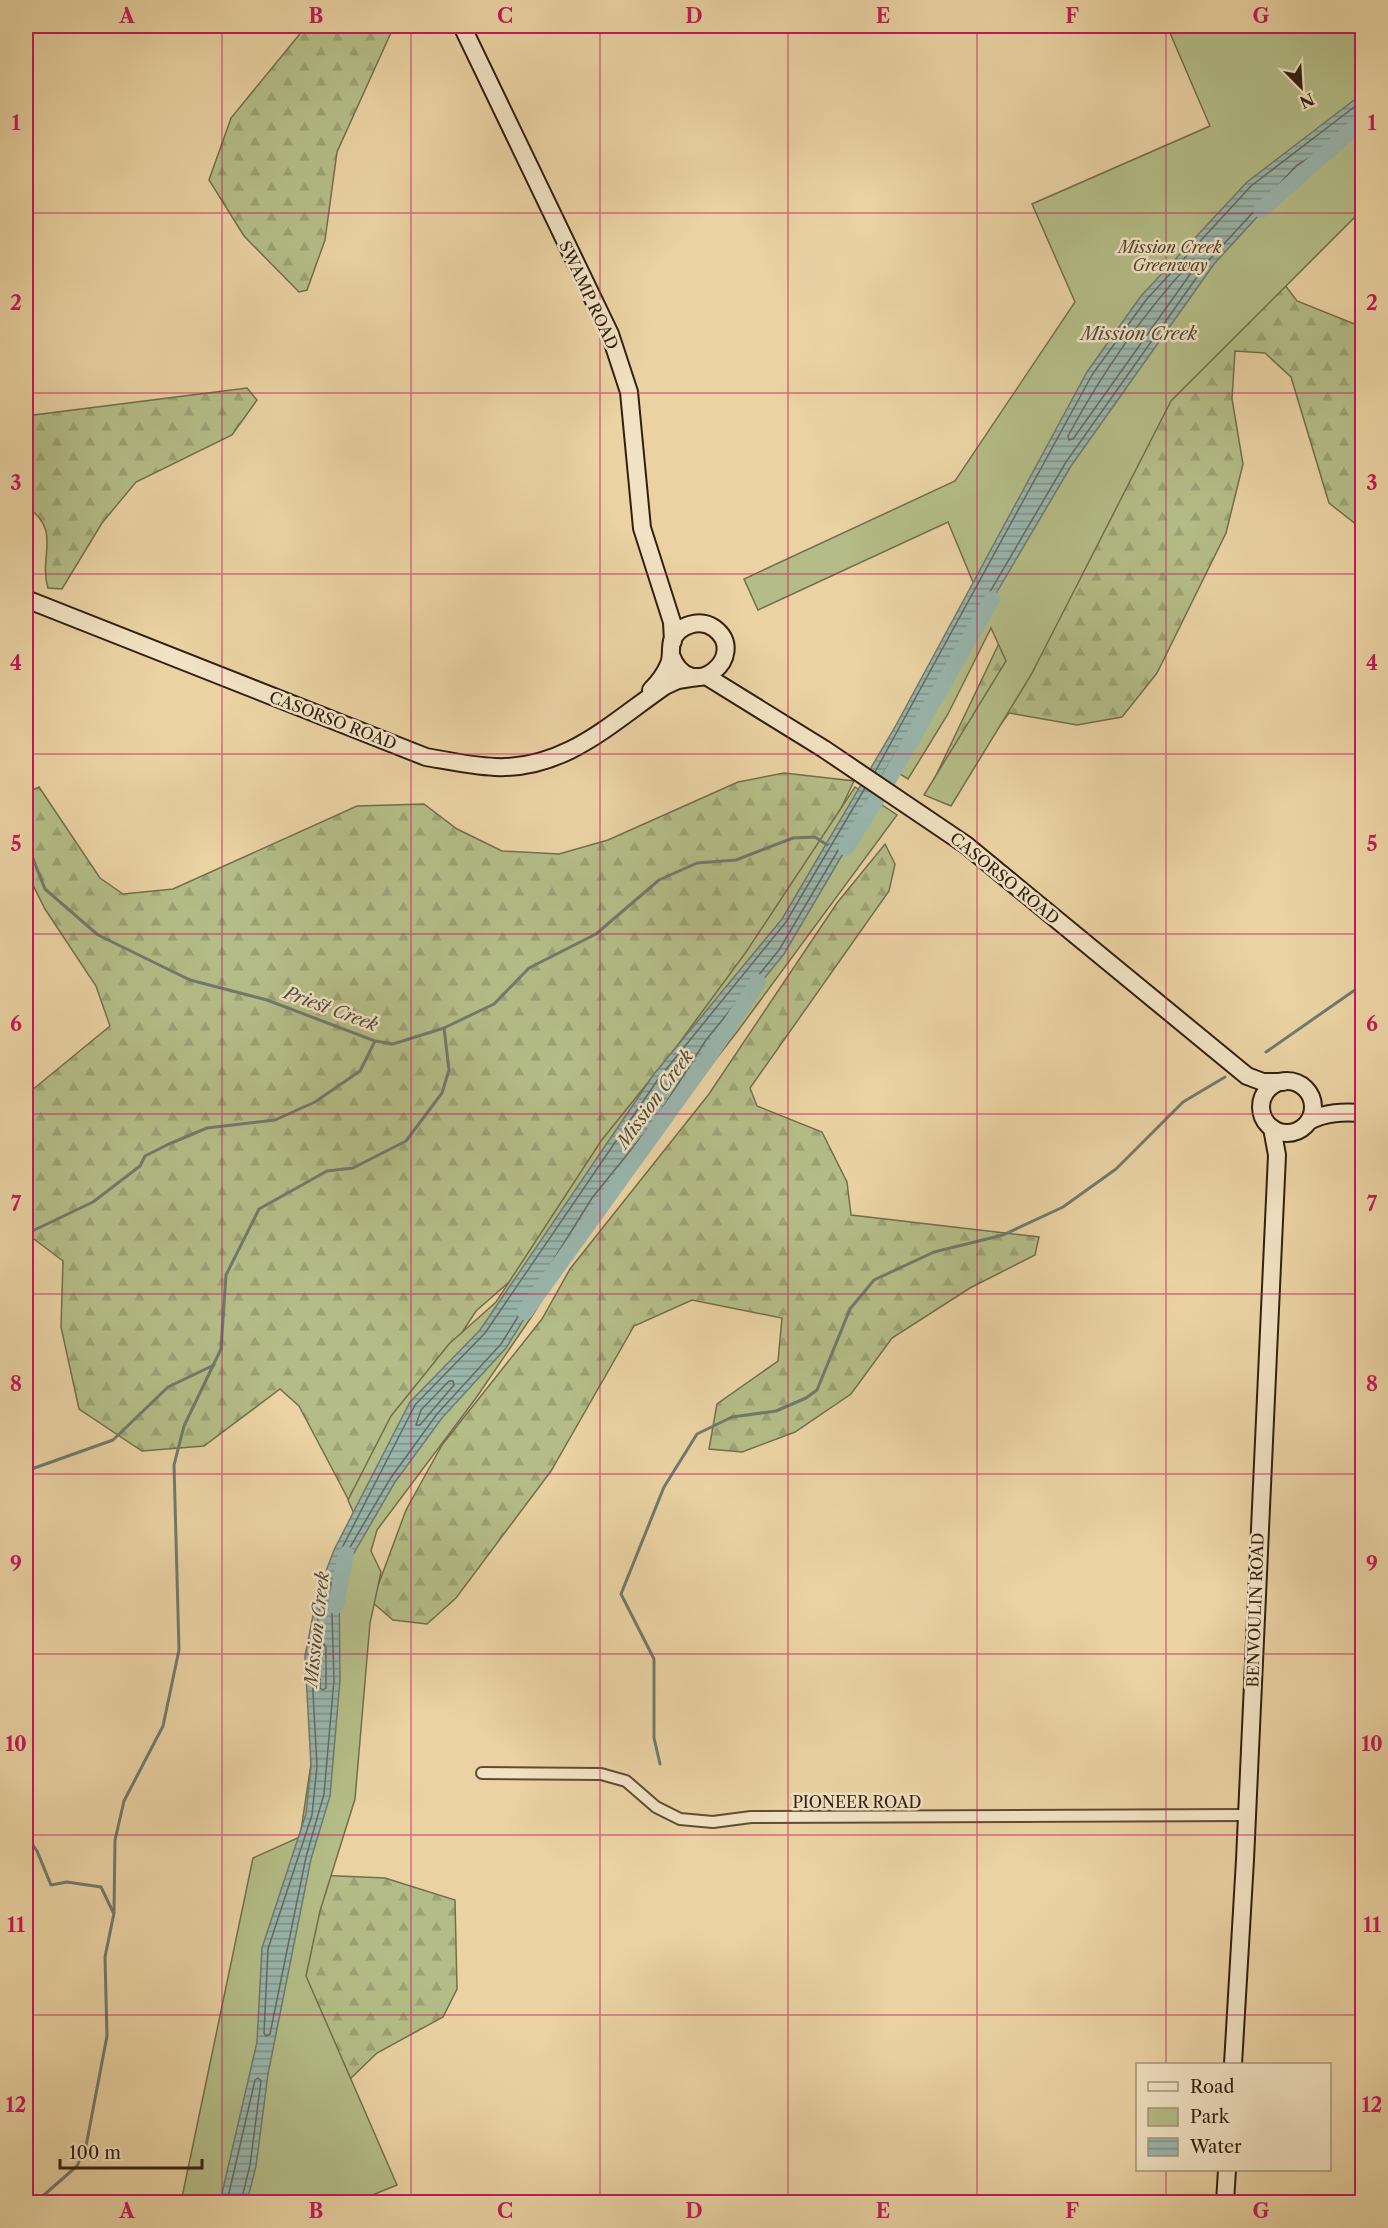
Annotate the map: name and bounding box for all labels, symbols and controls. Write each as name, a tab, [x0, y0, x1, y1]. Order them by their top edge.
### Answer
text: A	[118, 4, 135, 28]
text: B	[309, 4, 324, 28]
text: C	[497, 4, 513, 28]
text: D	[685, 4, 703, 28]
text: E	[876, 4, 890, 28]
text: F	[1065, 4, 1079, 28]
text: G	[1253, 4, 1270, 28]
north arrow	[1271, 57, 1331, 117]
text: N	[1297, 89, 1318, 113]
text: 1	[12, 111, 21, 135]
text: 1	[1368, 111, 1377, 135]
park label: Mission Creek Greenway	[1116, 237, 1222, 275]
street label: SWAMP ROAD	[555, 238, 623, 352]
text: 2	[10, 291, 22, 315]
text: 2	[1366, 291, 1378, 315]
water label: Mission Creek	[1079, 323, 1198, 345]
text: 3	[10, 471, 22, 495]
text: 3	[1366, 471, 1378, 495]
text: 4	[10, 651, 22, 675]
text: 4	[1366, 651, 1378, 675]
street label: CASORSO ROAD	[266, 686, 400, 754]
street label: CASORSO ROAD	[946, 828, 1064, 928]
text: 5	[10, 832, 22, 856]
text: 5	[1366, 832, 1378, 856]
water label: Priest Creek	[279, 981, 382, 1036]
text: 6	[10, 1012, 22, 1036]
text: 6	[1366, 1012, 1378, 1036]
water label: Mission Creek	[611, 1045, 698, 1154]
text: 7	[11, 1192, 22, 1216]
text: 7	[1367, 1192, 1378, 1216]
text: 8	[10, 1372, 22, 1396]
text: 8	[1366, 1372, 1378, 1396]
street label: BENVOULIN ROAD	[1242, 1532, 1268, 1688]
text: 9	[10, 1552, 22, 1576]
text: 9	[1366, 1552, 1378, 1576]
water label: Mission Creek	[300, 1569, 334, 1690]
text: 10	[5, 1732, 27, 1756]
text: 10	[1361, 1732, 1383, 1756]
street label: PIONEER ROAD	[792, 1792, 922, 1812]
text: 11	[7, 1913, 25, 1937]
text: 11	[1363, 1913, 1381, 1937]
legend	[1136, 2063, 1331, 2171]
text: Road	[1190, 2076, 1235, 2098]
text: 12	[6, 2093, 26, 2117]
text: 12	[1362, 2093, 1382, 2117]
text: Park	[1190, 2106, 1231, 2128]
scale bar	[60, 2132, 202, 2170]
text: Water	[1189, 2136, 1242, 2158]
text: 100 m	[69, 2142, 121, 2164]
text: A	[118, 2199, 135, 2223]
text: B	[309, 2199, 324, 2223]
text: C	[497, 2199, 513, 2223]
text: D	[685, 2199, 703, 2223]
text: E	[876, 2199, 890, 2223]
text: F	[1065, 2199, 1079, 2223]
text: G	[1253, 2199, 1270, 2223]

